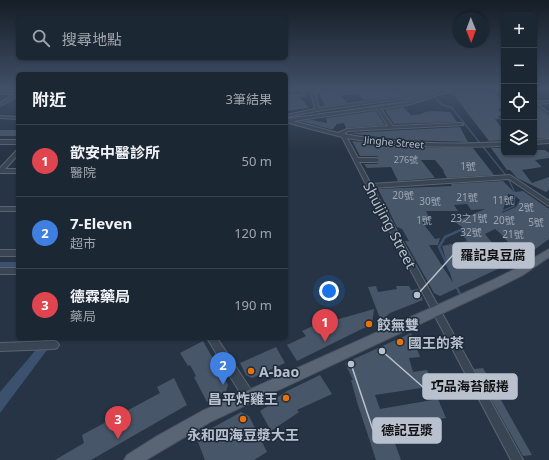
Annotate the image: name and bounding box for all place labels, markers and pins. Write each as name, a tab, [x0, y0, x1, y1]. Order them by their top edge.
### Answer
callout: 羅記臭豆腐	[453, 243, 534, 268]
pin: 1	[312, 309, 338, 342]
place label: 餃無雙	[377, 315, 419, 334]
marker: 餃無雙	[364, 319, 374, 329]
place label: 國王的茶	[408, 333, 464, 352]
marker: 國王的茶	[395, 337, 405, 347]
pin: 2	[210, 352, 236, 385]
place label: A-bao	[259, 362, 299, 381]
marker: A-bao	[246, 366, 256, 376]
callout: 巧品海苔飯捲	[423, 374, 517, 399]
place label: 昌平炸雞王	[208, 389, 278, 408]
marker: 昌平炸雞王	[281, 393, 291, 403]
pin: 3	[105, 406, 131, 439]
marker: 永和四海豆漿大王	[238, 414, 248, 424]
callout: 德記豆漿	[373, 418, 441, 443]
place label: 永和四海豆漿大王	[187, 425, 299, 444]

